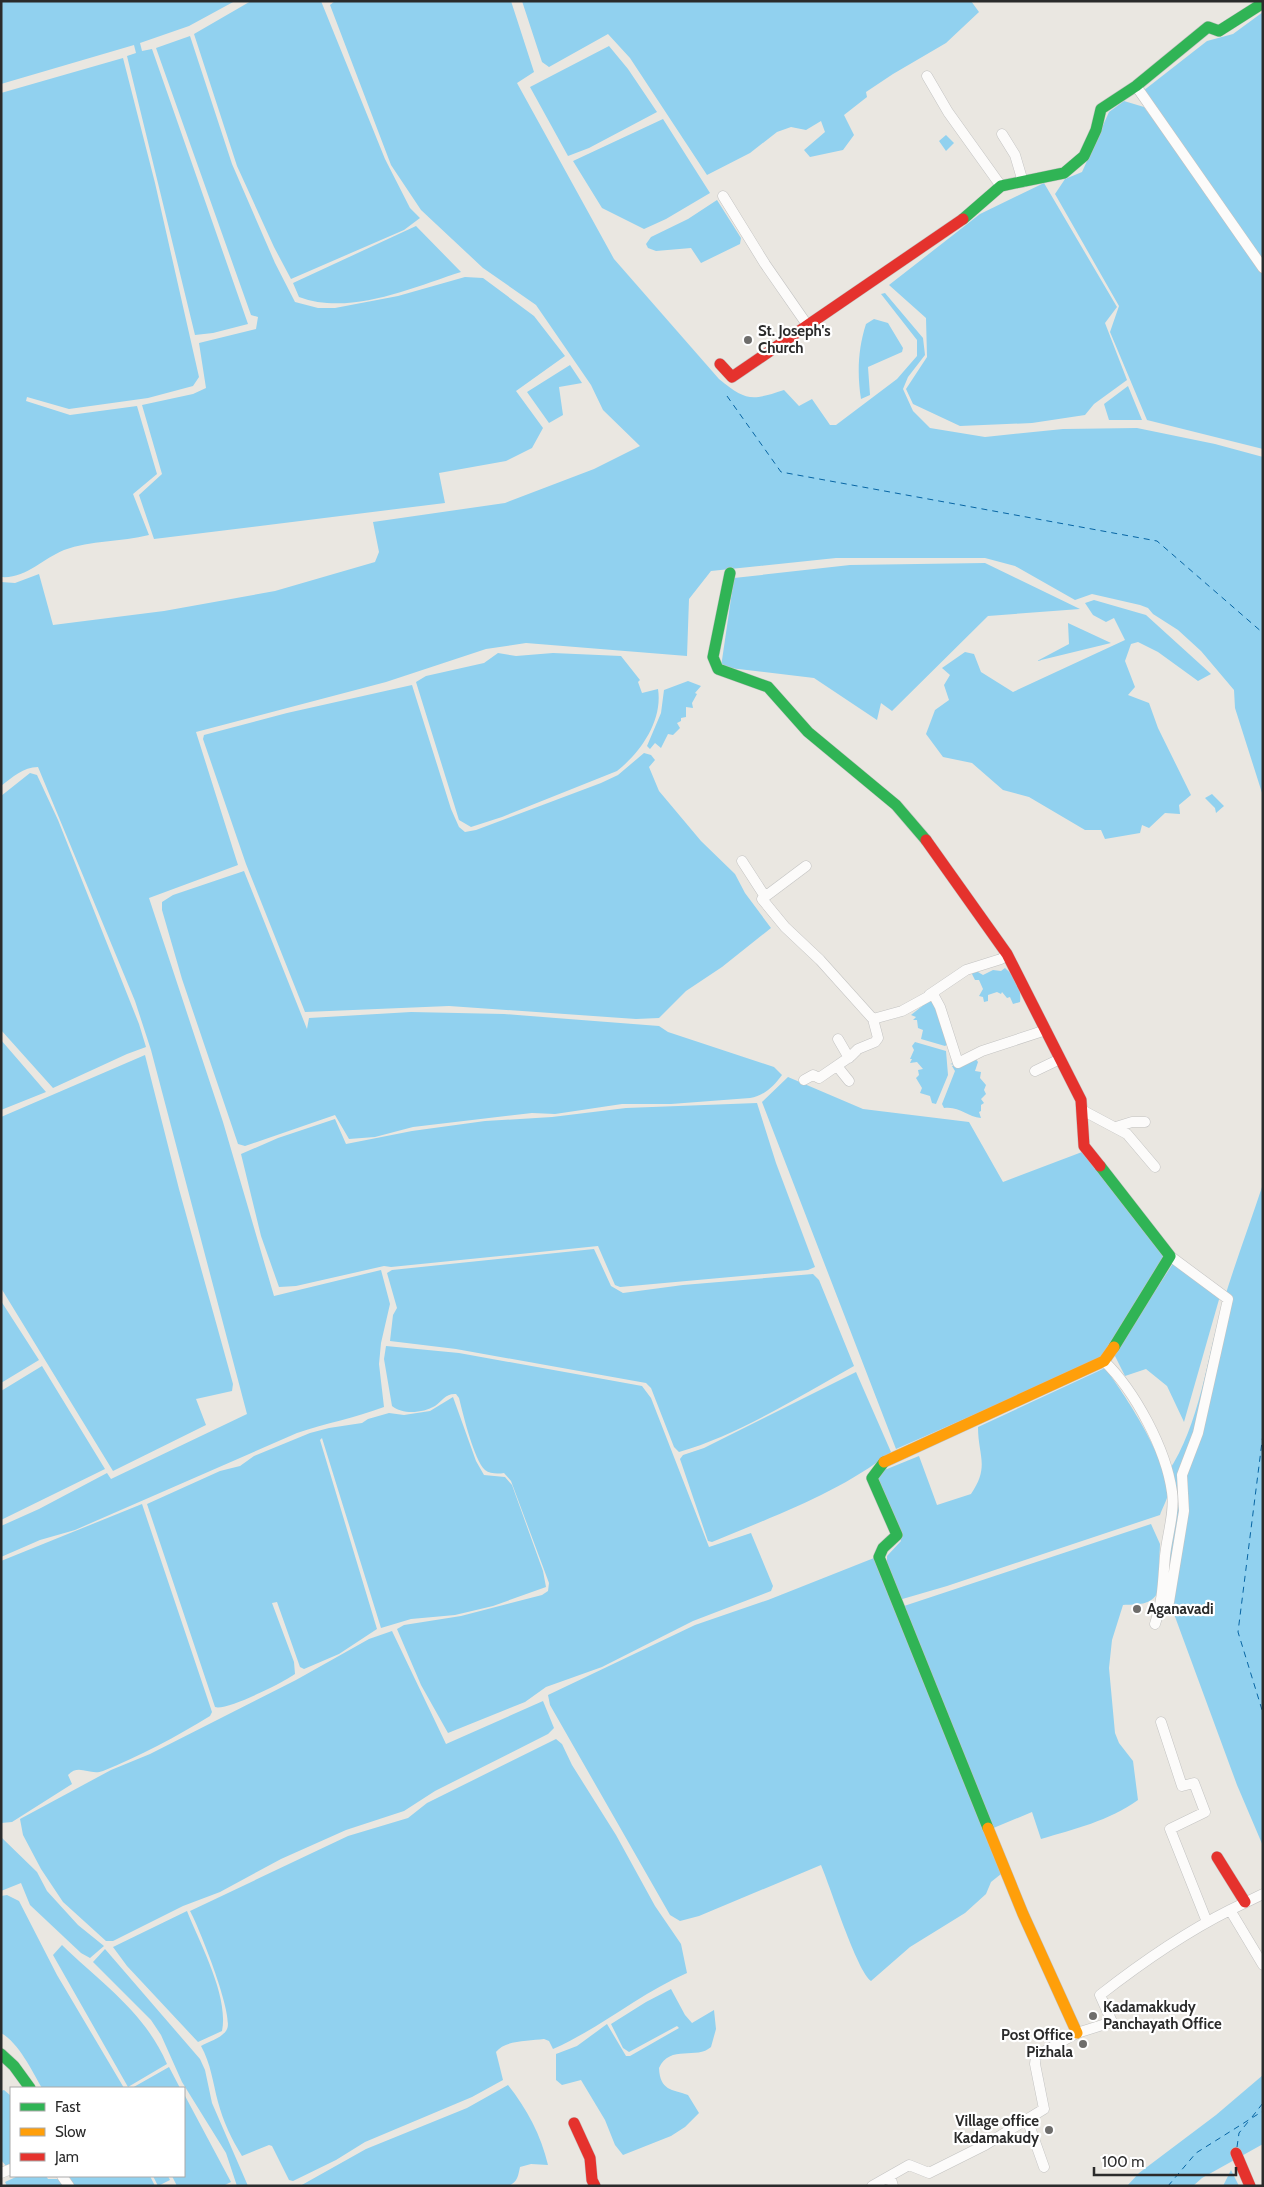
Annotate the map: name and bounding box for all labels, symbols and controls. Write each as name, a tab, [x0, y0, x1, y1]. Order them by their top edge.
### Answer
place label: St. Joseph's Church	[758, 322, 831, 357]
marker: St. Joseph's Church	[742, 334, 754, 346]
place label: Aganavadi	[1147, 1600, 1214, 1618]
marker: Aganavadi	[1131, 1603, 1143, 1615]
place label: Kadamakkudy Panchayath Office	[1103, 1998, 1222, 2033]
marker: Kadamakkudy Panchayath Office	[1087, 2010, 1099, 2022]
place label: Post Office Pizhala	[1001, 2026, 1074, 2061]
marker: Post Office Pizhala	[1077, 2038, 1089, 2050]
legend	[10, 2087, 185, 2177]
text: Fast	[55, 2098, 80, 2116]
place label: Village office Kadamakudy	[953, 2112, 1040, 2147]
text: Slow	[55, 2123, 86, 2141]
marker: Village office Kadamakudy	[1043, 2124, 1055, 2136]
scale bar	[1094, 2144, 1236, 2176]
text: Jam	[54, 2148, 79, 2166]
text: 100 m	[1102, 2153, 1144, 2171]

